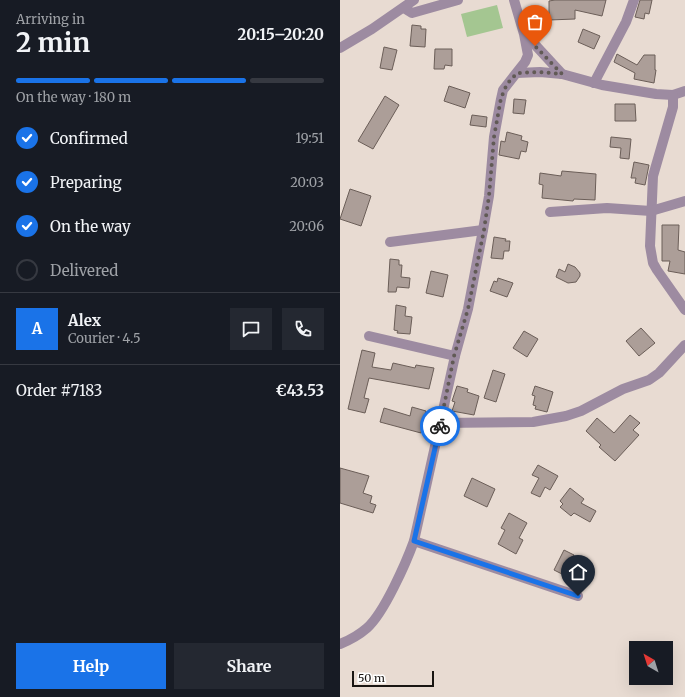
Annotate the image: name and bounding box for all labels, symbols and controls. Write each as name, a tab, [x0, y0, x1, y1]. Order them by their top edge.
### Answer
pin	[518, 5, 552, 46]
text: Arriving in	[16, 11, 85, 28]
icon: bag	[524, 11, 546, 33]
text: 20:15–20:20	[238, 25, 324, 44]
text: 2 min	[16, 26, 90, 59]
text: On the way · 180 m	[16, 89, 131, 106]
icon: check	[16, 127, 38, 149]
text: Confirmed	[50, 129, 128, 148]
text: 19:51	[295, 130, 324, 147]
icon: check	[16, 171, 38, 193]
text: Preparing	[50, 173, 122, 192]
text: 20:03	[290, 174, 324, 191]
icon: check	[16, 215, 38, 237]
text: On the way	[50, 217, 131, 236]
text: 20:06	[289, 218, 324, 235]
text: Delivered	[50, 261, 118, 280]
button: chat	[230, 308, 272, 350]
button: phone	[282, 308, 324, 350]
text: Alex	[68, 311, 101, 330]
text: A	[32, 319, 42, 338]
text: Courier · 4.5	[68, 330, 141, 347]
text: Order #7183	[16, 381, 102, 400]
text: €43.53	[276, 381, 324, 400]
courier	[420, 406, 460, 446]
icon: bike	[429, 415, 451, 437]
pin	[561, 555, 595, 596]
icon: home	[567, 561, 589, 583]
north arrow	[629, 641, 673, 685]
map controls	[629, 641, 673, 685]
button: Help	[16, 643, 166, 689]
button: Share	[174, 643, 324, 689]
scale bar	[352, 669, 434, 688]
text: 50 m	[358, 671, 385, 685]

